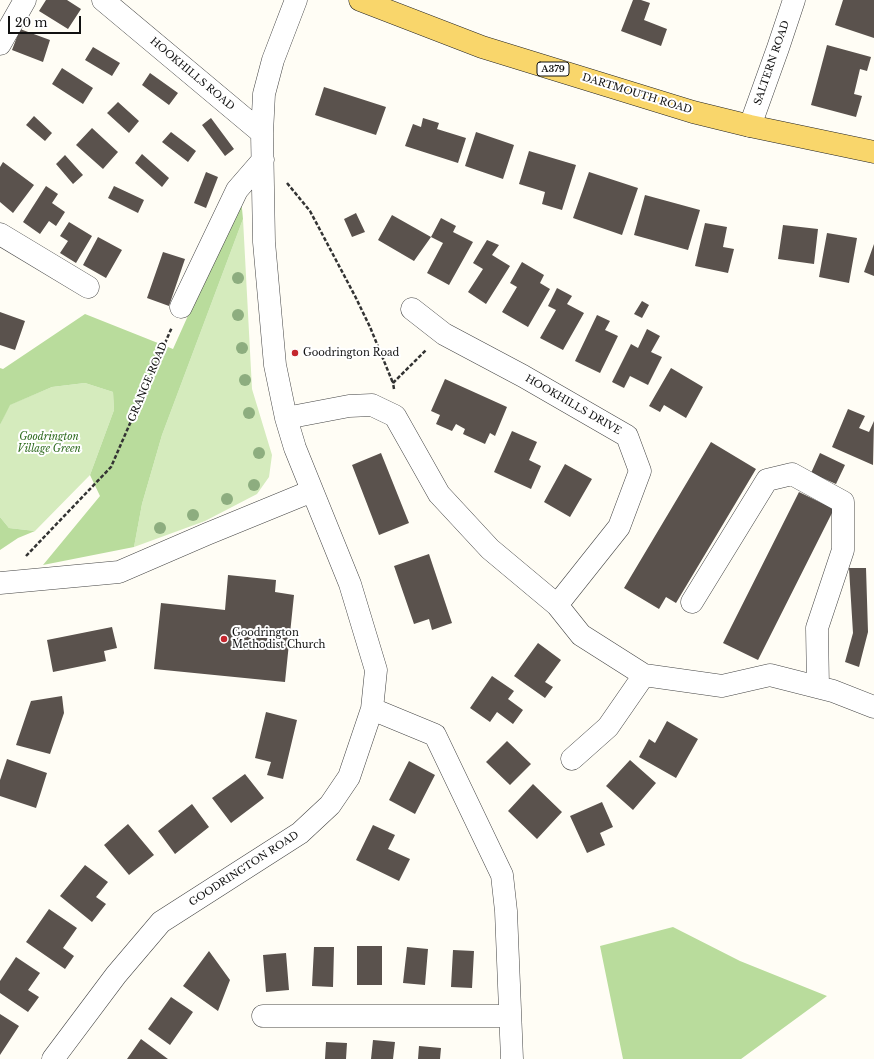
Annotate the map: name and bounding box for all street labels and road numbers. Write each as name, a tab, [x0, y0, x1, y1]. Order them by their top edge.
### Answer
street label: SALTERN ROAD	[752, 19, 792, 107]
street label: HOOKHILLS ROAD	[147, 35, 237, 113]
road number: A379	[537, 62, 569, 76]
street label: DARTMOUTH ROAD	[581, 72, 693, 116]
street label: GRANGE ROAD	[126, 340, 170, 424]
street label: HOOKHILLS DRIVE	[523, 373, 623, 437]
street label: GOODRINGTON ROAD	[187, 829, 301, 909]

